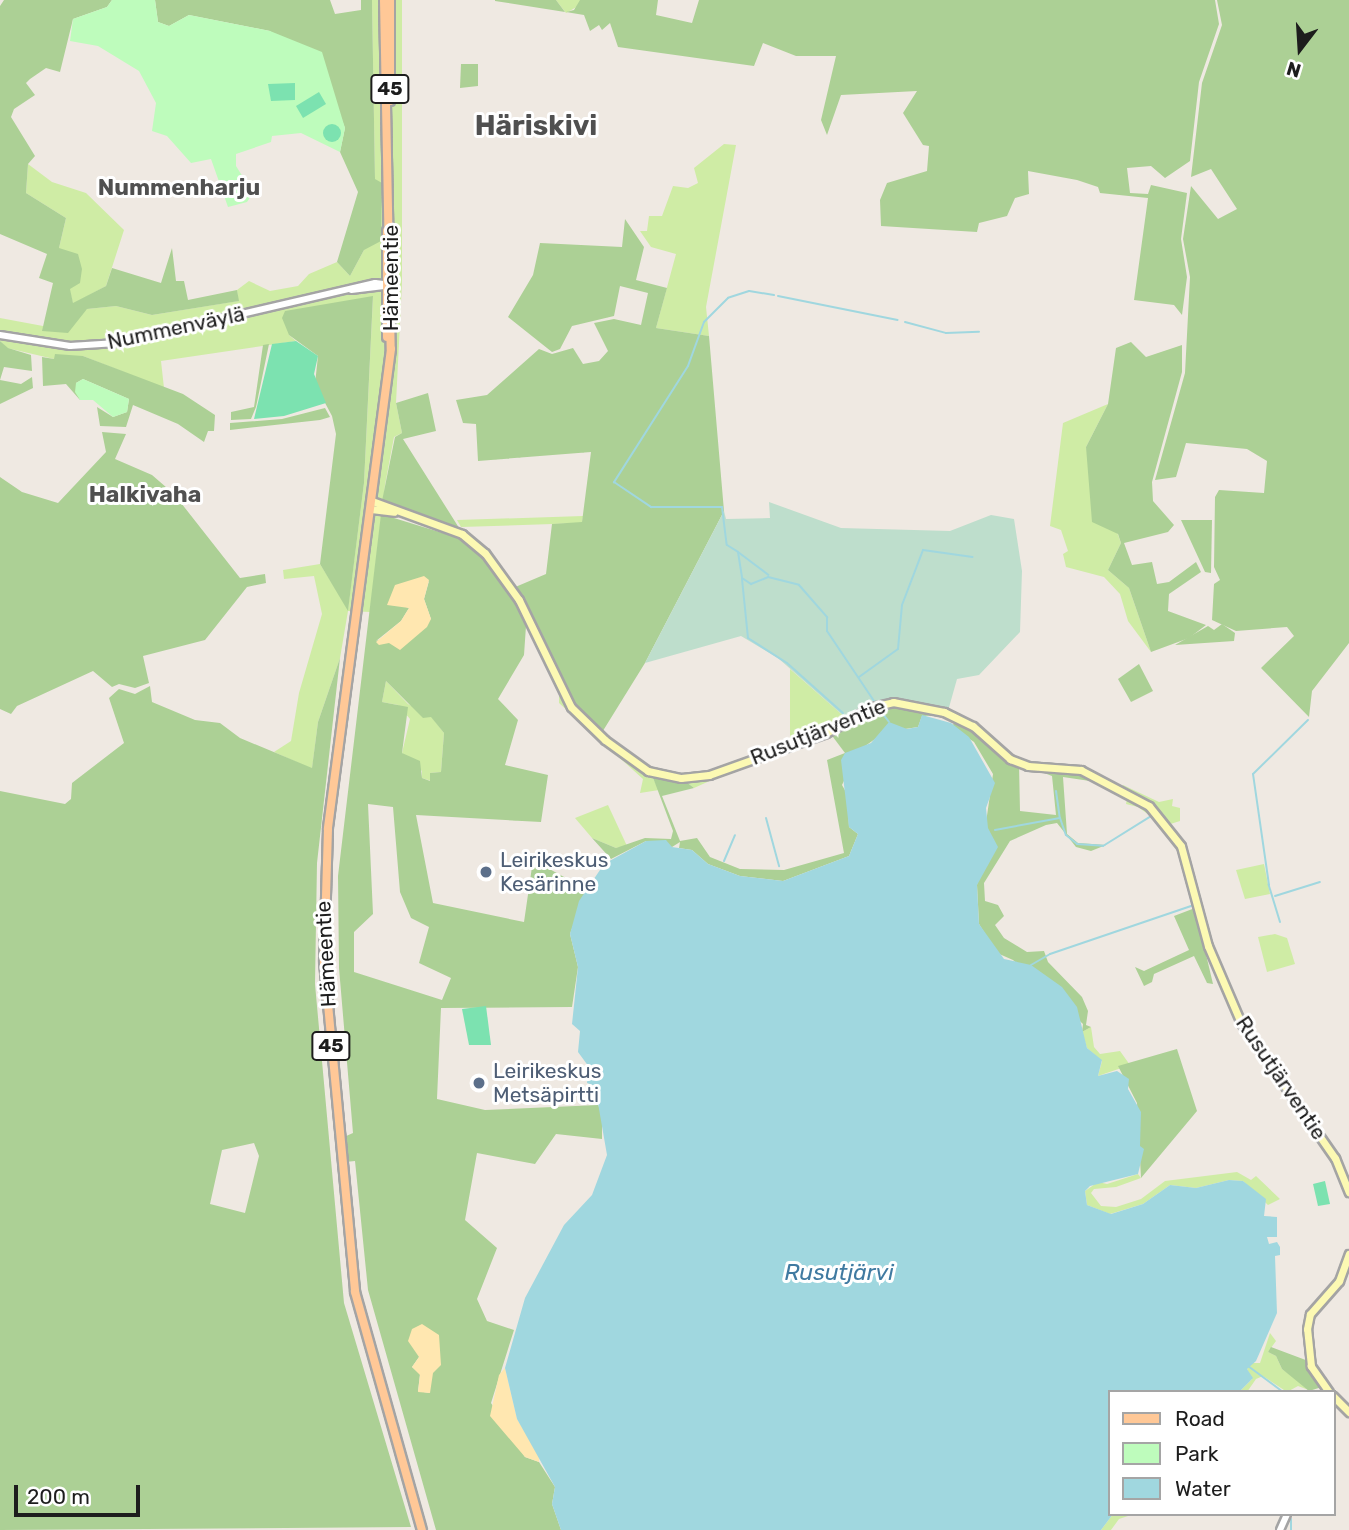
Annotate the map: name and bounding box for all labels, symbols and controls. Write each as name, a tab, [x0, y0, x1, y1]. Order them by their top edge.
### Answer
north arrow	[1265, 14, 1335, 84]
text: N	[1284, 57, 1304, 83]
road number: 45	[369, 74, 411, 104]
district label: Häriskivi	[475, 109, 597, 143]
district label: Nummenharju	[98, 173, 260, 201]
street label: Hämeentie	[378, 225, 404, 331]
street label: Nummenväylä	[105, 301, 247, 355]
district label: Halkivaha	[89, 480, 201, 508]
street label: Rusutjärventie	[747, 693, 889, 771]
place label: Leirikeskus Kesärinne	[500, 847, 608, 897]
marker: Leirikeskus Kesärinne	[478, 864, 494, 880]
street label: Hämeentie	[311, 900, 341, 1008]
street label: Rusutjärventie	[1230, 1011, 1332, 1145]
road number: 45	[310, 1030, 352, 1062]
place label: Leirikeskus Metsäpirtti	[493, 1058, 601, 1108]
marker: Leirikeskus Metsäpirtti	[471, 1075, 487, 1091]
water label: Rusutjärvi	[784, 1258, 894, 1286]
legend	[1108, 1390, 1335, 1516]
text: Road	[1175, 1406, 1225, 1431]
text: Park	[1175, 1441, 1219, 1466]
scale bar	[18, 1470, 144, 1514]
text: Water	[1175, 1476, 1231, 1501]
text: 200 m	[27, 1484, 90, 1509]

